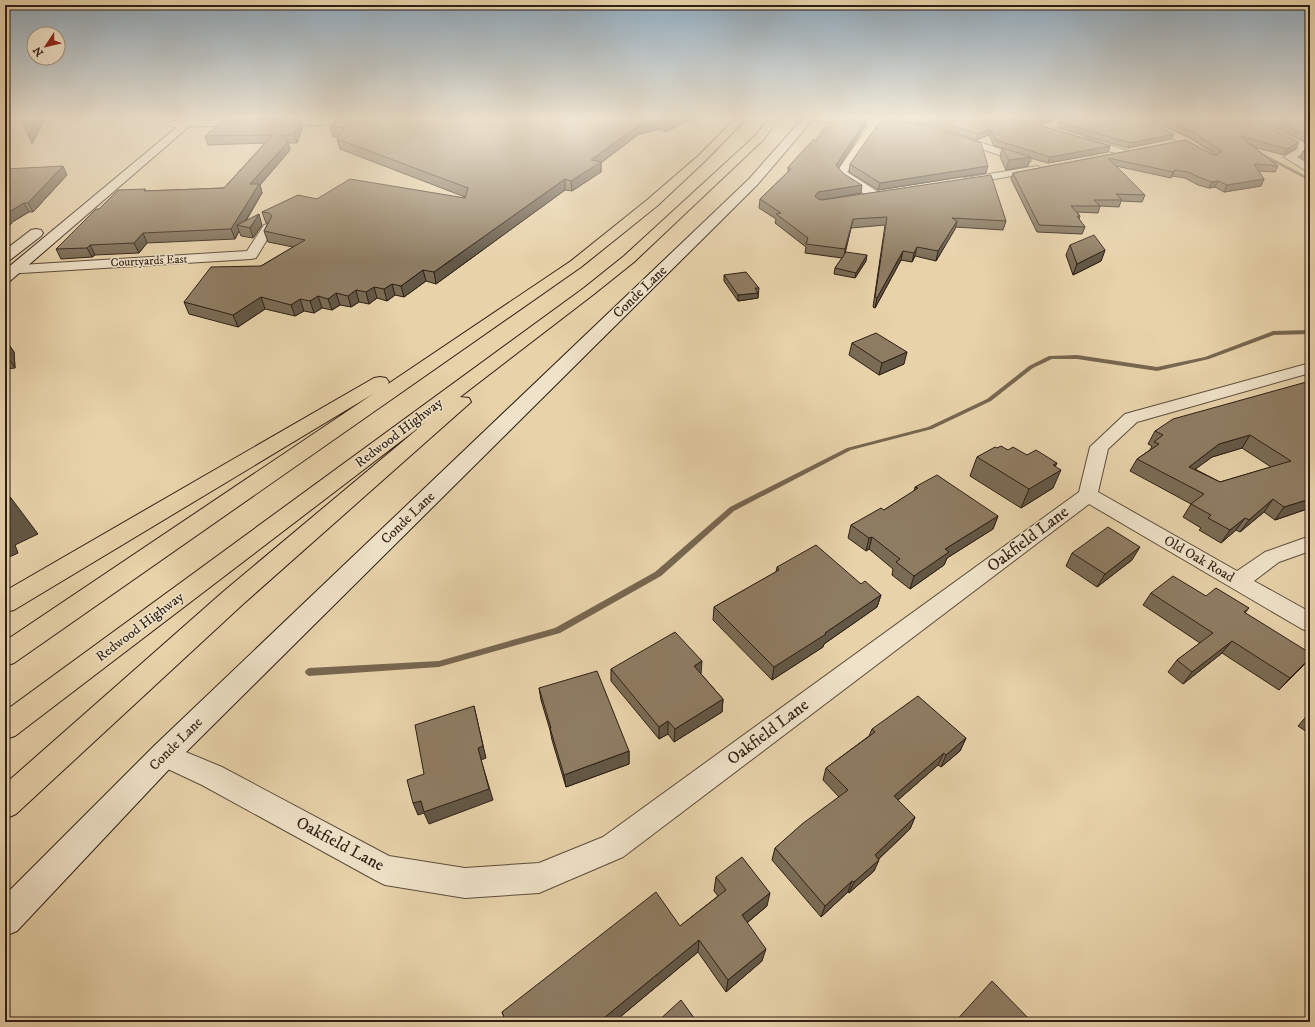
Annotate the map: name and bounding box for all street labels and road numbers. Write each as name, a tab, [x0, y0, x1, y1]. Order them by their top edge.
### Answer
street label: Courtyards East	[110, 251, 188, 271]
street label: Conde Lane	[609, 262, 671, 322]
street label: Redwood Highway	[351, 394, 447, 472]
street label: Conde Lane	[377, 488, 439, 548]
street label: Oakfield Lane	[983, 501, 1073, 577]
street label: Old Oak Road	[1160, 532, 1238, 586]
street label: Redwood Highway	[92, 588, 188, 666]
street label: Oakfield Lane	[723, 694, 813, 770]
street label: Conde Lane	[145, 713, 207, 775]
street label: Oakfield Lane	[292, 812, 388, 876]

